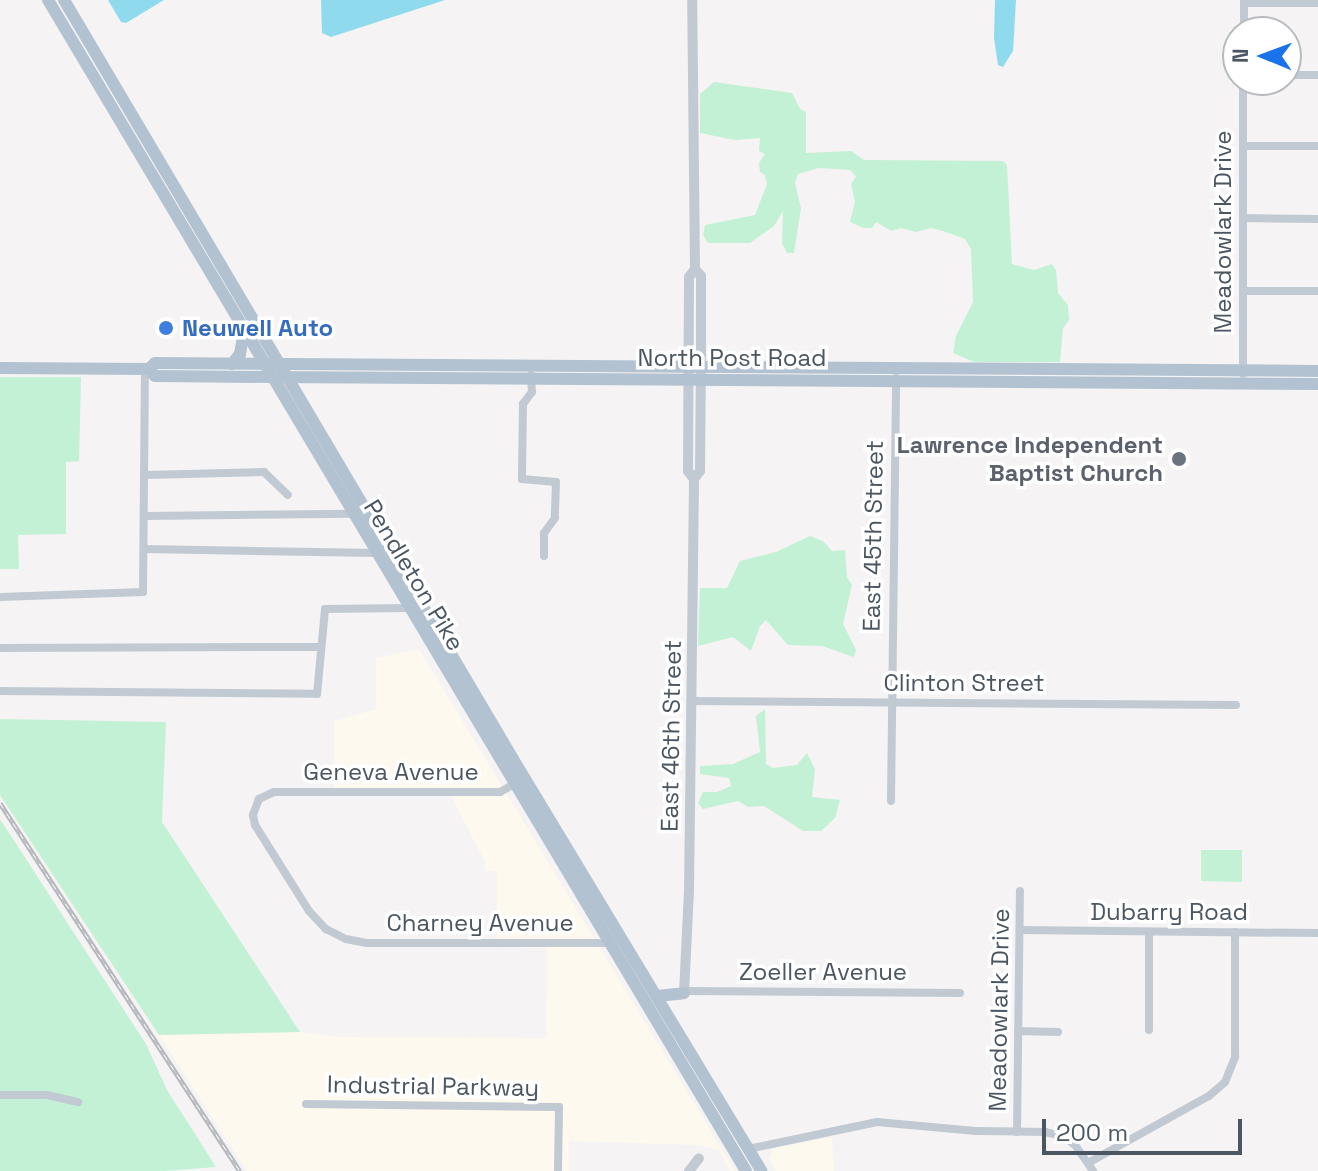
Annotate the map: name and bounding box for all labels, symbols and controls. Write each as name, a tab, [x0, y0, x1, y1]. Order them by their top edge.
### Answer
north arrow	[1222, 16, 1302, 96]
text: N	[1226, 48, 1254, 63]
street label: Meadowlark Drive	[1209, 130, 1237, 334]
place label: Neuwell Auto	[182, 314, 333, 342]
marker: Neuwell Auto	[157, 319, 175, 337]
street label: North Post Road	[637, 344, 827, 372]
place label: Lawrence Independent Baptist Church	[897, 431, 1163, 487]
street label: East 45th Street	[857, 440, 889, 632]
marker: Lawrence Independent Baptist Church	[1170, 450, 1188, 468]
street label: Pendleton Pike	[358, 494, 470, 656]
street label: East 46th Street	[655, 640, 687, 832]
street label: Clinton Street	[883, 669, 1045, 697]
street label: Geneva Avenue	[303, 758, 479, 786]
street label: Dubarry Road	[1090, 898, 1248, 926]
street label: Meadowlark Drive	[983, 908, 1015, 1112]
street label: Charney Avenue	[386, 909, 574, 937]
street label: Zoeller Avenue	[739, 958, 907, 986]
street label: Industrial Parkway	[327, 1070, 539, 1102]
scale bar	[1046, 1103, 1246, 1153]
text: 200 m	[1056, 1117, 1128, 1148]

